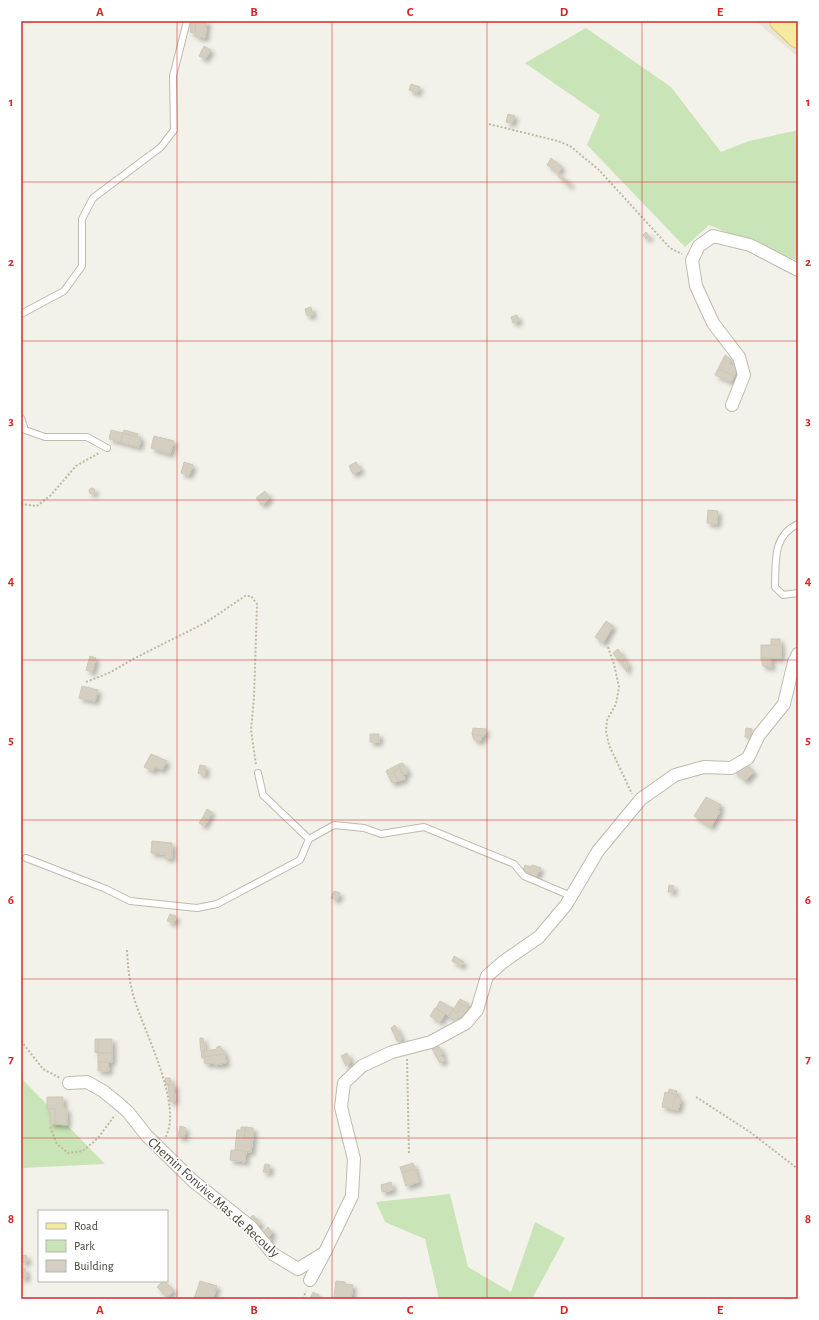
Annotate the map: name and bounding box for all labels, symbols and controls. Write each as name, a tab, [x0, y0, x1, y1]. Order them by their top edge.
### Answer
text: A	[96, 6, 104, 19]
text: B	[250, 6, 258, 19]
text: C	[407, 6, 414, 19]
text: D	[560, 6, 569, 19]
text: E	[717, 6, 724, 19]
text: 1	[9, 96, 13, 109]
text: 1	[806, 96, 810, 109]
text: 2	[8, 256, 14, 269]
text: 2	[805, 256, 811, 269]
text: 3	[8, 415, 14, 428]
text: 3	[805, 415, 811, 428]
text: 4	[8, 575, 15, 588]
text: 4	[805, 575, 812, 588]
text: 5	[8, 734, 14, 747]
text: 5	[805, 734, 811, 747]
text: 6	[8, 894, 14, 907]
text: 6	[805, 894, 811, 907]
text: 7	[8, 1053, 14, 1066]
text: 7	[805, 1053, 811, 1066]
street label: Chemin Fonvive Mas de Recouly	[145, 1135, 282, 1260]
legend	[38, 1210, 168, 1282]
text: 8	[8, 1213, 14, 1226]
text: 8	[805, 1213, 811, 1226]
text: Road	[74, 1220, 98, 1232]
text: Park	[74, 1240, 95, 1252]
text: Building	[74, 1260, 114, 1272]
text: A	[96, 1304, 104, 1317]
text: B	[250, 1304, 258, 1317]
text: C	[407, 1304, 414, 1317]
text: D	[560, 1304, 569, 1317]
text: E	[717, 1304, 724, 1317]

